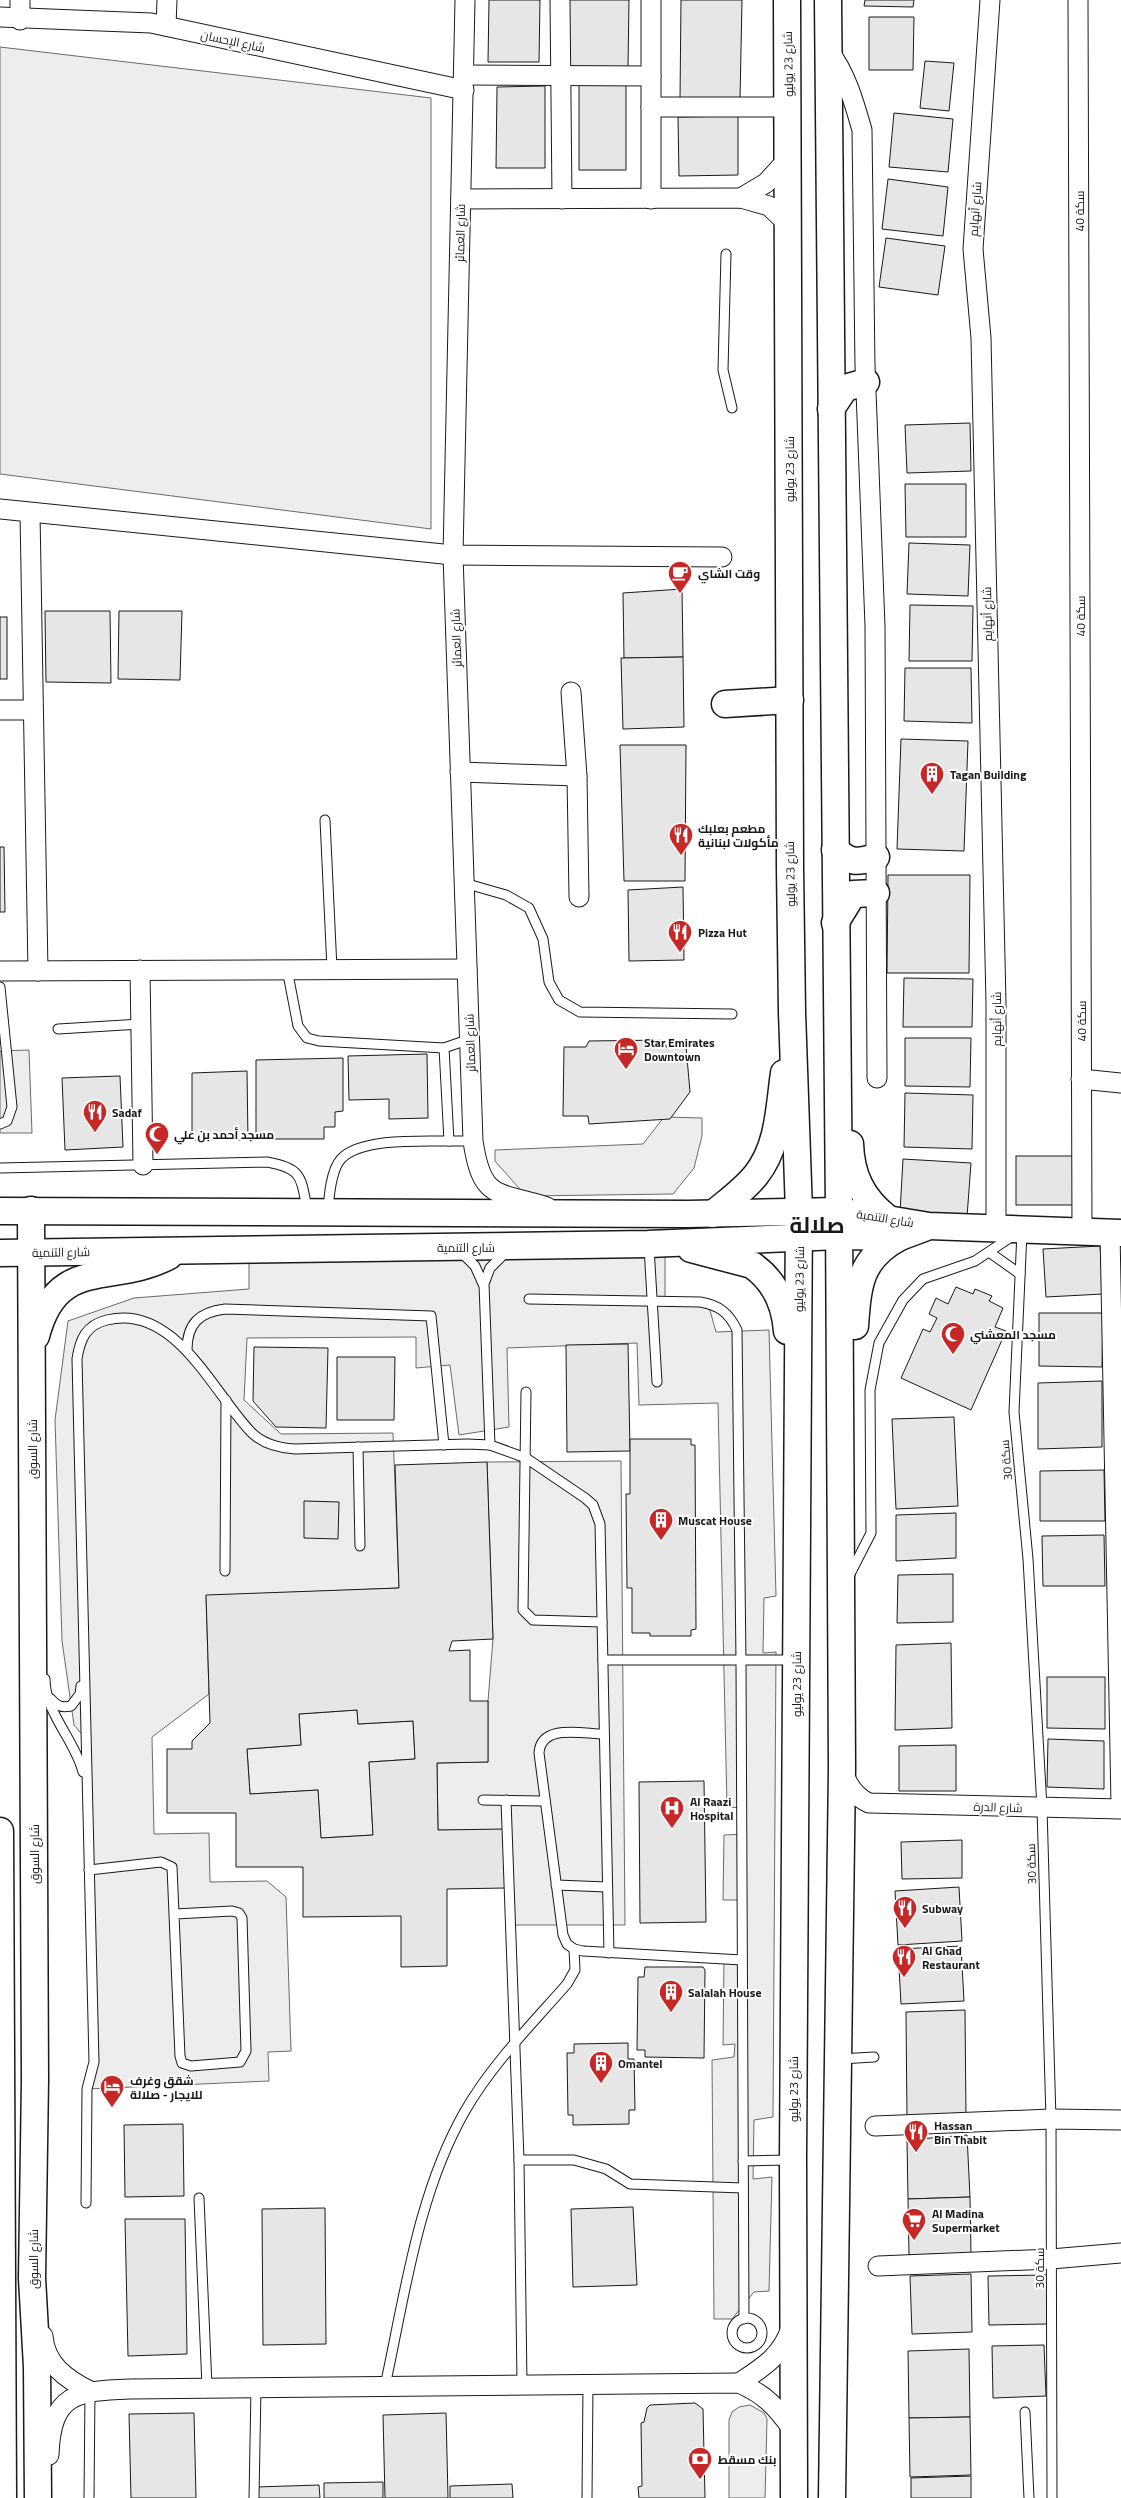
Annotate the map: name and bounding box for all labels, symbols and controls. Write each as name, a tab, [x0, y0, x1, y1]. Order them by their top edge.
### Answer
street label: شارع الإحسان	[199, 25, 267, 57]
street label: شارع 23 يوليو	[778, 31, 798, 97]
street label: شارع أنهايم	[964, 181, 986, 237]
street label: سكة 40	[1070, 191, 1089, 231]
street label: شارع العمائر	[450, 204, 470, 263]
street label: شارع 23 يوليو	[780, 436, 799, 502]
cafe icon: وقت الشاي	[667, 560, 693, 594]
place label: وقت الشاي	[698, 564, 760, 584]
street label: شارع أنهايم	[977, 586, 997, 642]
street label: سكة 40	[1071, 596, 1090, 636]
street label: شارع العمائر	[445, 608, 467, 669]
building icon: Tagan Building	[919, 761, 945, 795]
place label: Tagan Building	[950, 765, 1027, 784]
place label: مطعم بعلبك مأكولات لبنانية	[698, 819, 779, 852]
restaurant icon: مطعم بعلبك مأكولات لبنانية	[668, 822, 694, 856]
street label: شارع 23 يوليو	[780, 841, 800, 907]
restaurant icon: Pizza Hut	[667, 919, 693, 953]
place label: Pizza Hut	[698, 923, 748, 942]
street label: شارع أنهايم	[987, 991, 1006, 1046]
street label: سكة 40	[1072, 1001, 1091, 1041]
street label: شارع العمائر	[459, 1013, 481, 1074]
place label: Star Emirates Downtown	[644, 1033, 715, 1066]
hotel icon: Star Emirates Downtown	[613, 1036, 639, 1070]
restaurant icon: Sadaf	[82, 1099, 108, 1133]
place label: Sadaf	[112, 1103, 142, 1122]
mosque icon: مسجد أحمد بن علي	[144, 1121, 170, 1155]
place label: مسجد أحمد بن علي	[174, 1125, 274, 1145]
street label: شارع التنمية	[855, 1204, 915, 1232]
district label: صلالة	[789, 1208, 845, 1242]
street label: شارع التنمية	[437, 1238, 495, 1257]
street label: شارع التنمية	[32, 1242, 90, 1262]
street label: شارع 23 يوليو	[789, 1246, 809, 1312]
mosque icon: مسجد المعشني	[940, 1321, 966, 1355]
place label: مسجد المعشني	[970, 1325, 1056, 1345]
street label: شارع السوق	[23, 1419, 42, 1479]
street label: سكة 30	[995, 1439, 1017, 1481]
building icon: Muscat House	[648, 1507, 674, 1541]
place label: Muscat House	[678, 1511, 752, 1530]
street label: شارع 23 يوليو	[787, 1651, 806, 1717]
place label: Al Raazi Hospital	[690, 1792, 733, 1825]
hospital icon: Al Raazi Hospital	[659, 1795, 685, 1829]
street label: شارع الدرة	[973, 1797, 1023, 1817]
street label: شارع السوق	[25, 1824, 44, 1884]
street label: سكة 30	[1021, 1843, 1041, 1885]
restaurant icon: Subway	[892, 1895, 918, 1929]
place label: Subway	[922, 1899, 963, 1918]
place label: Al Ghad Restaurant	[922, 1941, 980, 1974]
restaurant icon: Al Ghad Restaurant	[891, 1944, 917, 1978]
building icon: Salalah House	[658, 1979, 684, 2013]
place label: Salalah House	[688, 1983, 762, 2002]
building icon: Omantel	[588, 2050, 614, 2084]
place label: Omantel	[618, 2054, 662, 2073]
street label: شارع 23 يوليو	[784, 2056, 803, 2122]
place label: شقق وغرف للايجار - صلالة	[130, 2071, 203, 2104]
hotel icon: شقق وغرف للايجار - صلالة	[99, 2074, 125, 2108]
place label: Hassan Bin Thabit	[934, 2116, 987, 2149]
restaurant icon: Hassan Bin Thabit	[903, 2119, 929, 2153]
place label: Al Madina Supermarket	[932, 2204, 1000, 2237]
supermarket icon: Al Madina Supermarket	[901, 2207, 927, 2241]
street label: شارع السوق	[24, 2229, 43, 2289]
street label: سكة 30	[1030, 2248, 1049, 2288]
bank icon: بنك مسقط	[687, 2446, 713, 2480]
place label: بنك مسقط	[718, 2450, 776, 2469]

